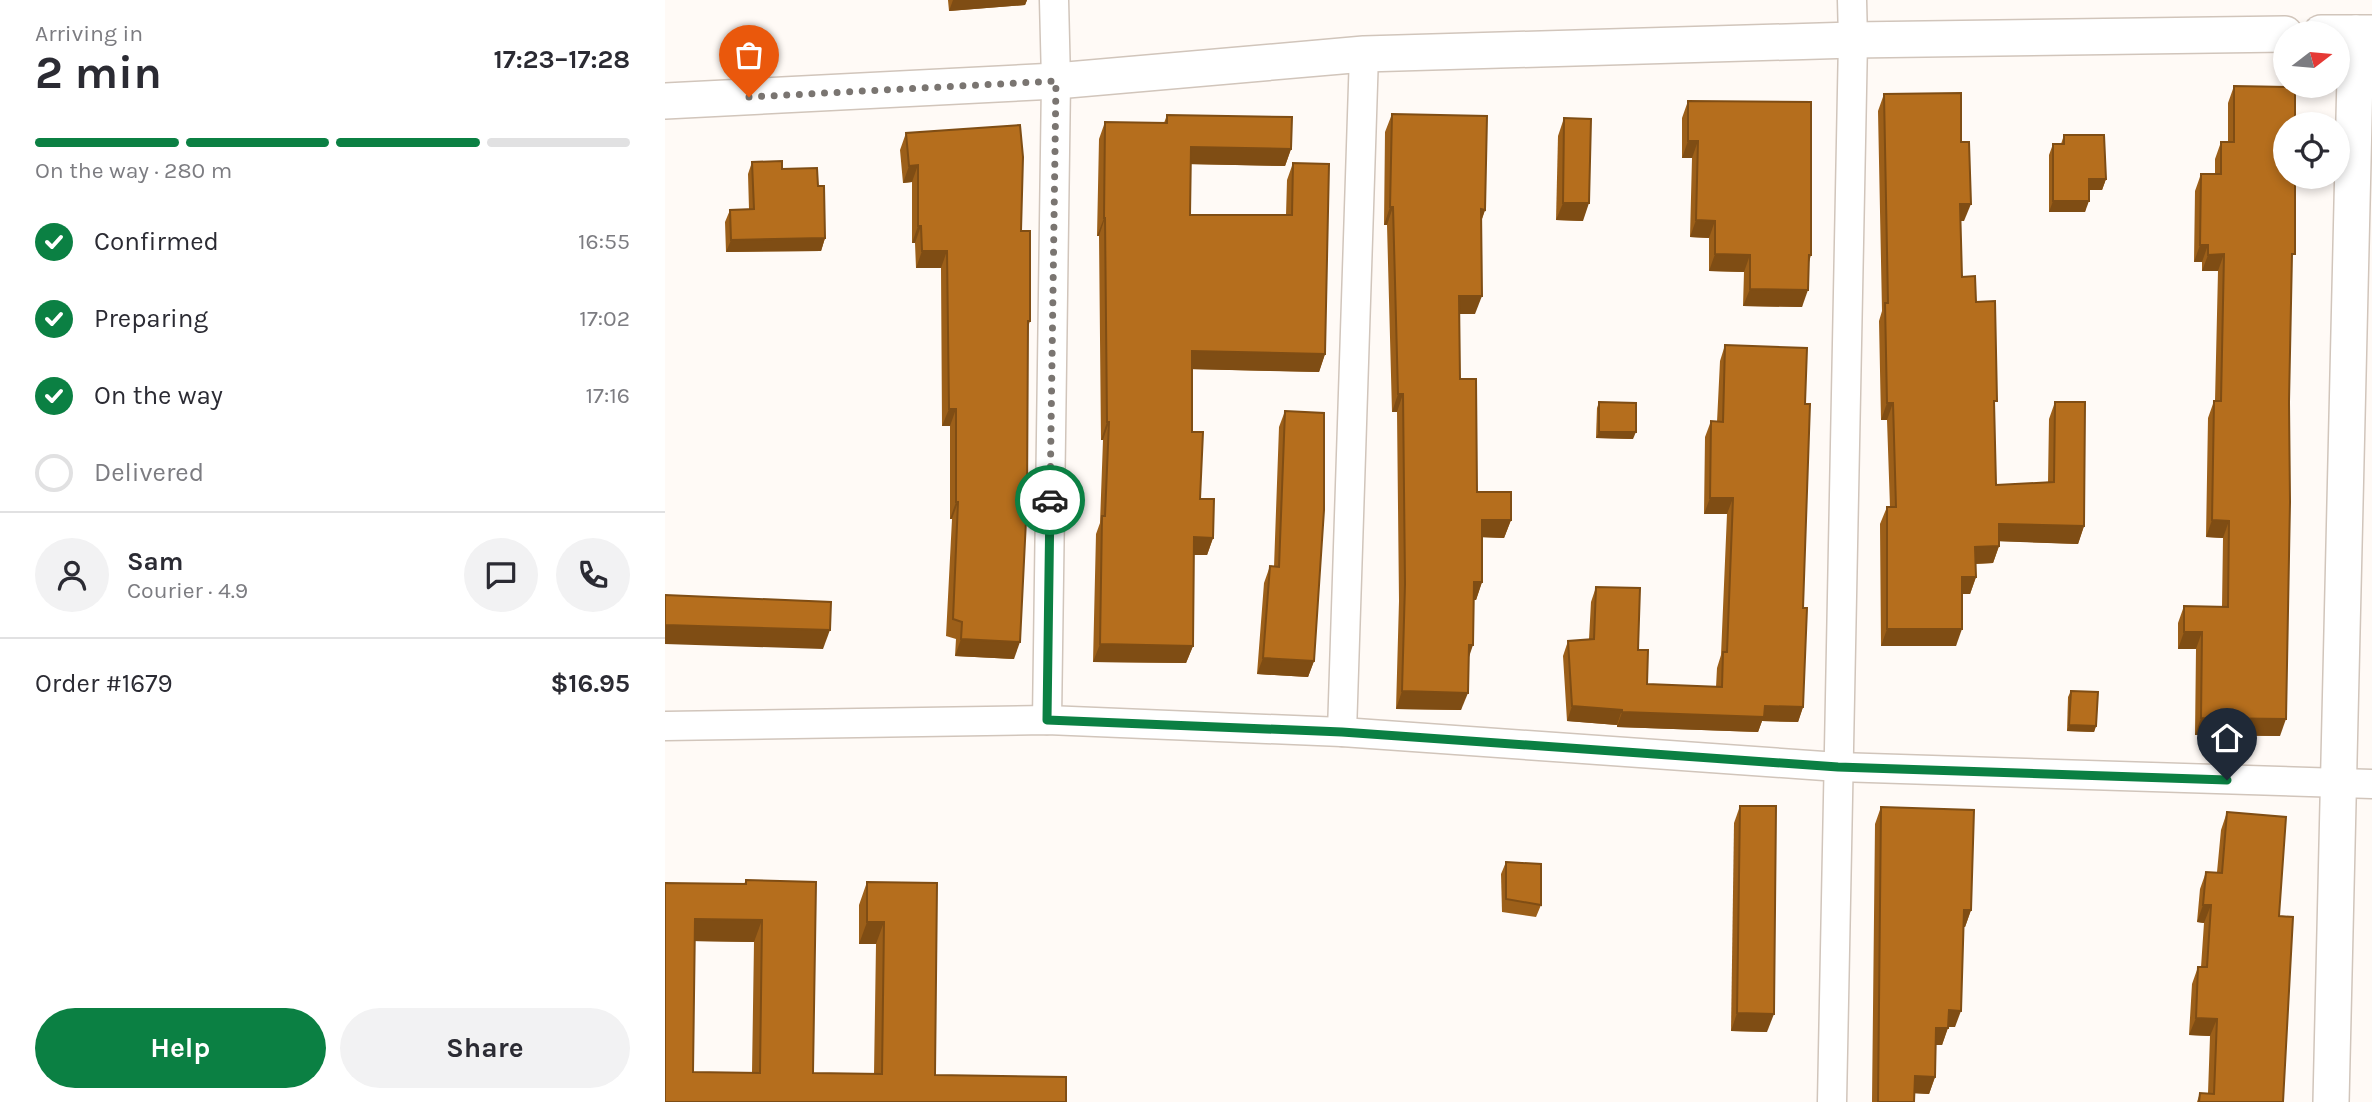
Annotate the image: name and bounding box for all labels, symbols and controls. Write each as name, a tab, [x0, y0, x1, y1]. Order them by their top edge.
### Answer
text: Arriving in	[35, 20, 143, 47]
north arrow	[2273, 21, 2350, 98]
map controls	[2273, 21, 2350, 189]
pin	[719, 25, 779, 97]
icon: bag	[730, 36, 768, 74]
text: 17:23–17:28	[493, 44, 630, 75]
text: 2 min	[35, 46, 162, 100]
button: locate	[2273, 112, 2350, 189]
text: On the way · 280 m	[35, 157, 232, 184]
icon: check	[35, 223, 73, 261]
text: Confirmed	[94, 226, 219, 257]
text: 16:55	[578, 228, 630, 255]
icon: check	[35, 300, 73, 338]
text: Preparing	[94, 303, 208, 334]
text: 17:02	[579, 305, 630, 332]
icon: check	[35, 377, 73, 415]
text: On the way	[94, 380, 223, 411]
text: 17:16	[586, 382, 630, 409]
text: Delivered	[94, 457, 204, 488]
courier	[1015, 465, 1085, 535]
icon: car	[1031, 481, 1069, 519]
button: person	[35, 538, 109, 612]
button: chat	[464, 538, 538, 612]
button: phone	[556, 538, 630, 612]
text: Sam	[127, 546, 183, 577]
text: Courier · 4.9	[127, 577, 248, 604]
text: Order #1679	[35, 668, 173, 699]
text: $16.95	[550, 668, 630, 699]
pin	[2197, 708, 2257, 780]
icon: home	[2208, 719, 2246, 757]
button: Help	[35, 1008, 326, 1088]
button: Share	[340, 1008, 630, 1088]

